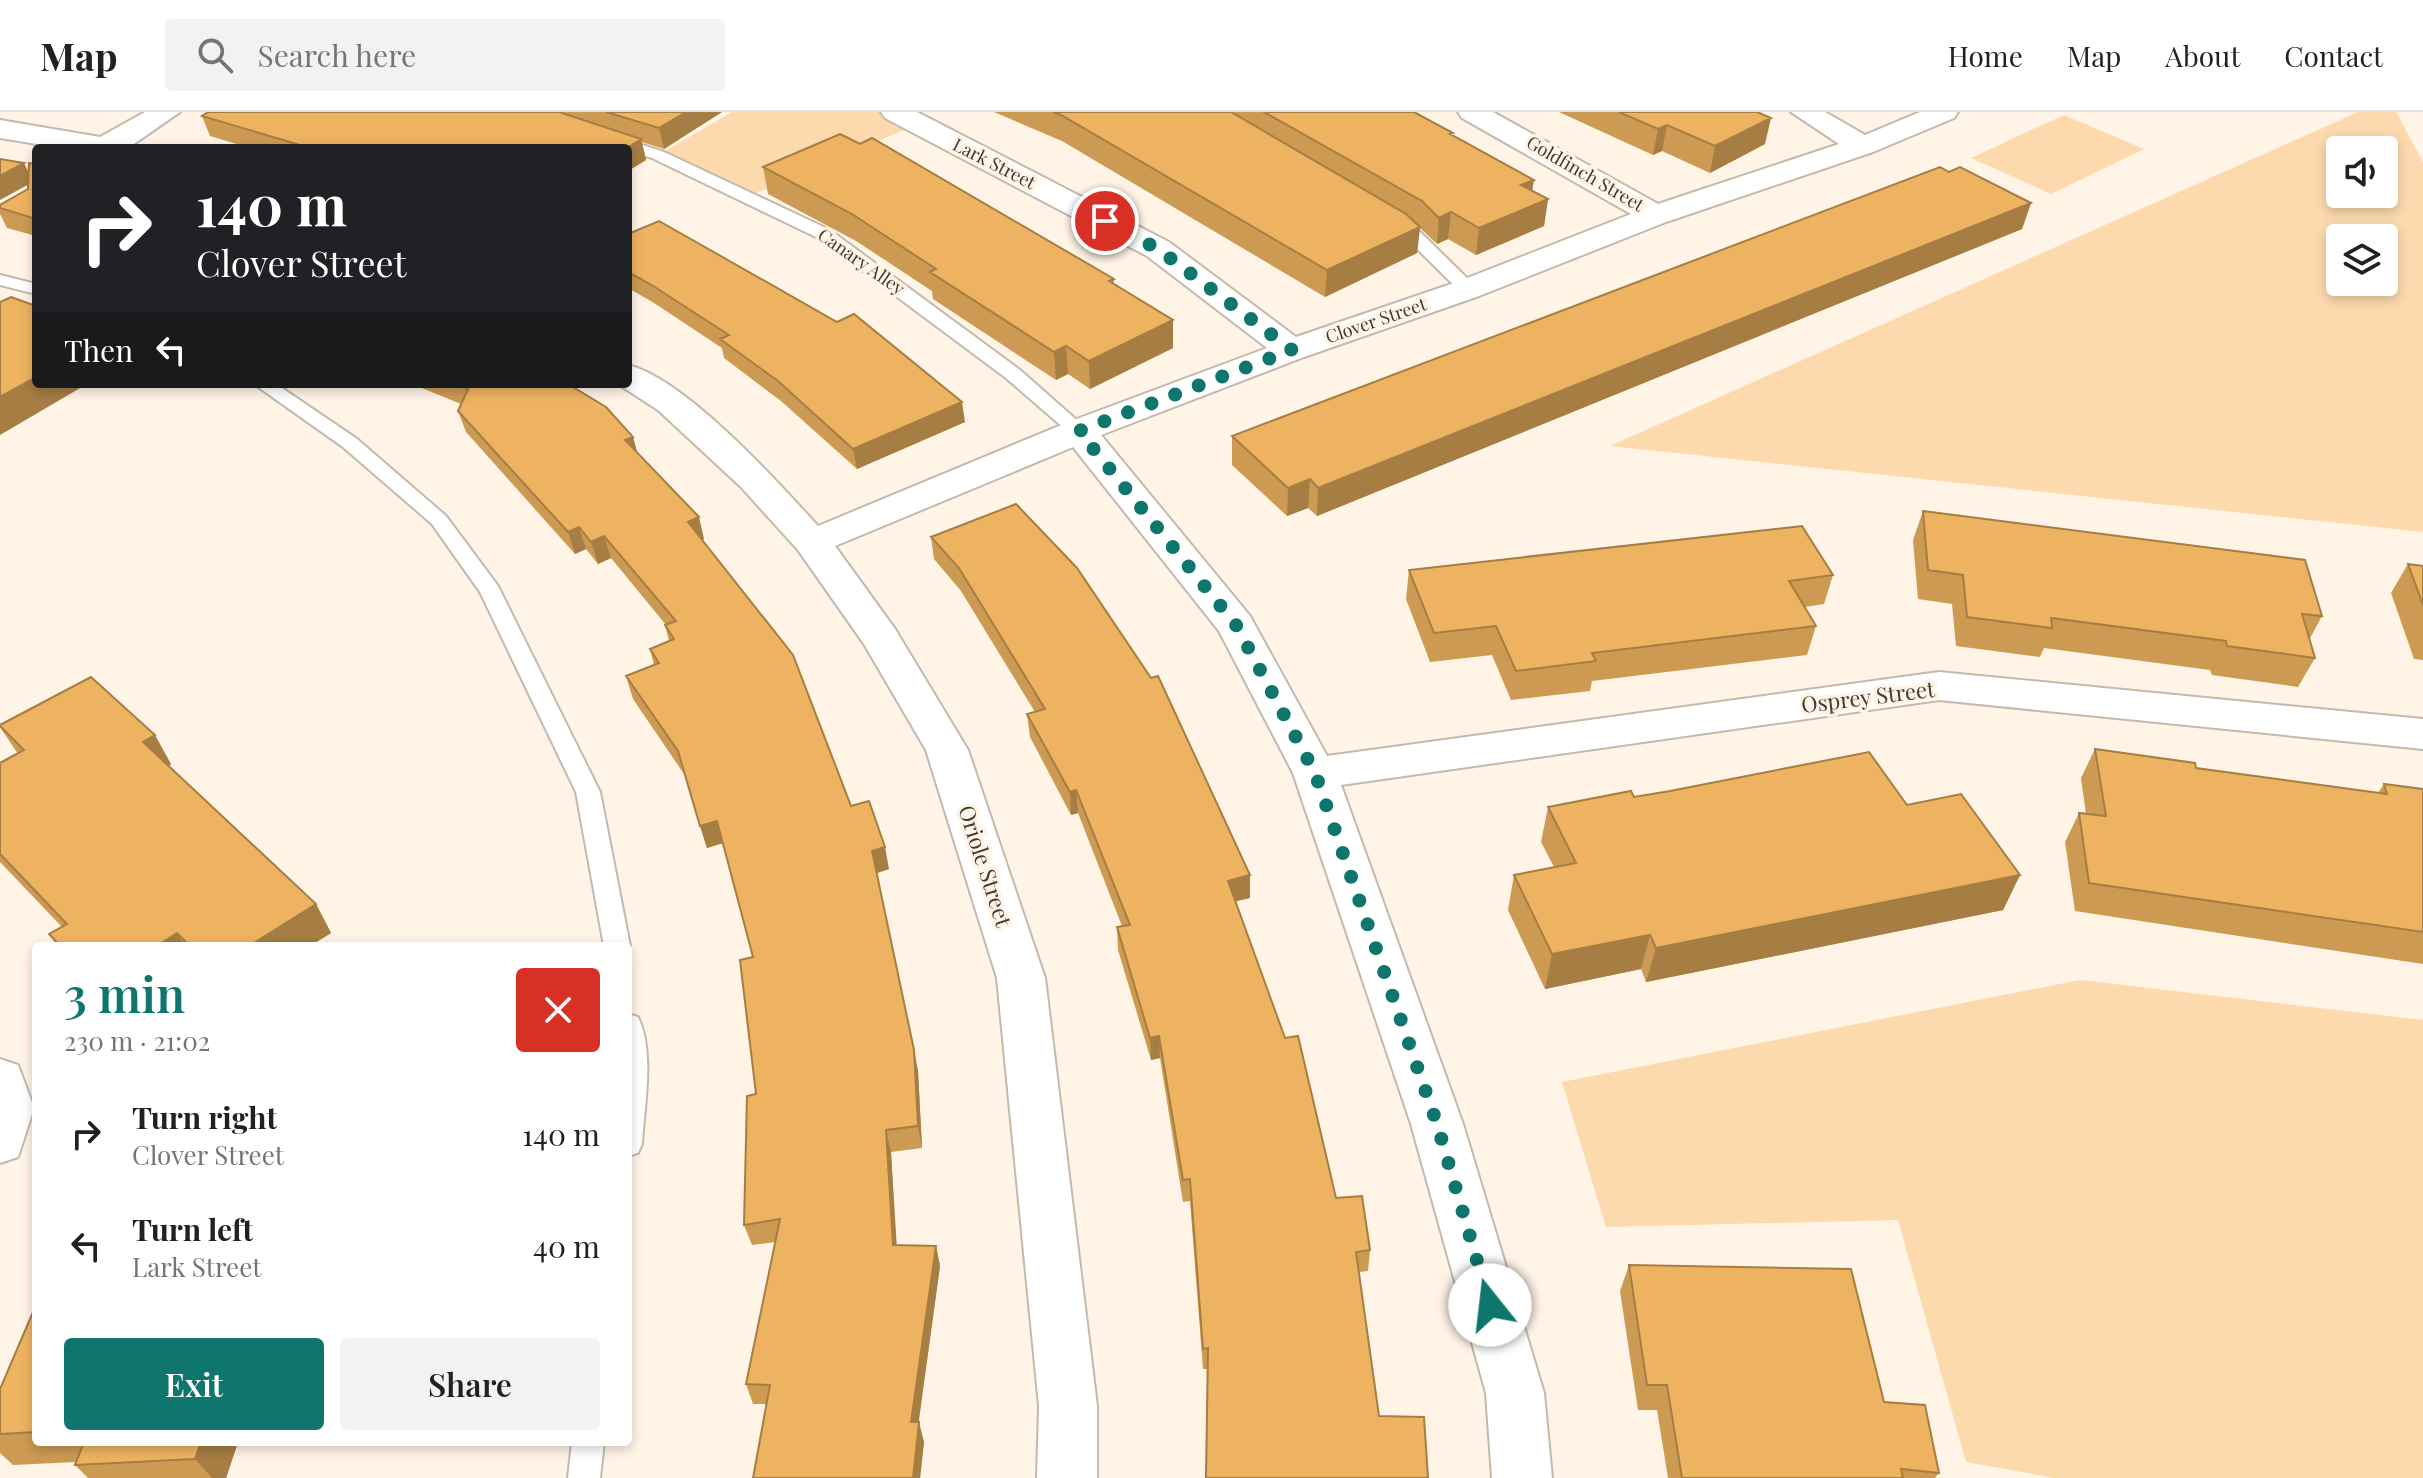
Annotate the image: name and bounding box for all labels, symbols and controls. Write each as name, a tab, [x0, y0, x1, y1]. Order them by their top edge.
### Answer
search box	[165, 19, 725, 91]
text: Map	[40, 30, 117, 81]
icon: search	[193, 33, 237, 77]
text: Search here	[257, 35, 416, 75]
text: Home	[1948, 37, 2023, 74]
text: Map	[2067, 37, 2121, 74]
text: About	[2165, 37, 2240, 74]
text: Contact	[2284, 37, 2383, 74]
street label: Goldfinch Street	[1522, 130, 1649, 217]
street label: Lark Street	[949, 132, 1040, 194]
map controls	[2326, 136, 2398, 296]
button: sound	[2326, 136, 2398, 208]
text: 140 m	[196, 166, 347, 241]
icon: right	[64, 176, 168, 280]
pin	[1071, 187, 1139, 255]
icon: arrive	[1083, 199, 1127, 243]
street label: Canary Alley	[813, 222, 910, 300]
button: layers	[2326, 224, 2398, 296]
text: Clover Street	[196, 238, 407, 286]
street label: Clover Street	[1322, 291, 1430, 349]
icon: left	[149, 328, 193, 372]
text: Then	[64, 330, 133, 370]
street label: Osprey Street	[1799, 673, 1938, 719]
street label: Oriole Street	[952, 801, 1020, 931]
text: 3 min	[64, 961, 185, 1025]
button: close	[516, 968, 600, 1052]
text: 230 m · 21:02	[64, 1023, 210, 1058]
text: Turn right	[132, 1097, 277, 1137]
icon: right	[64, 1112, 108, 1156]
text: 140 m	[522, 1114, 600, 1154]
text: Clover Street	[132, 1137, 284, 1172]
text: Turn left	[132, 1209, 253, 1249]
icon: left	[64, 1224, 108, 1268]
text: 40 m	[533, 1226, 600, 1266]
text: Lark Street	[132, 1249, 262, 1284]
position arrow	[1448, 1263, 1532, 1347]
button: Exit	[64, 1338, 324, 1430]
button: Share	[340, 1338, 600, 1430]

